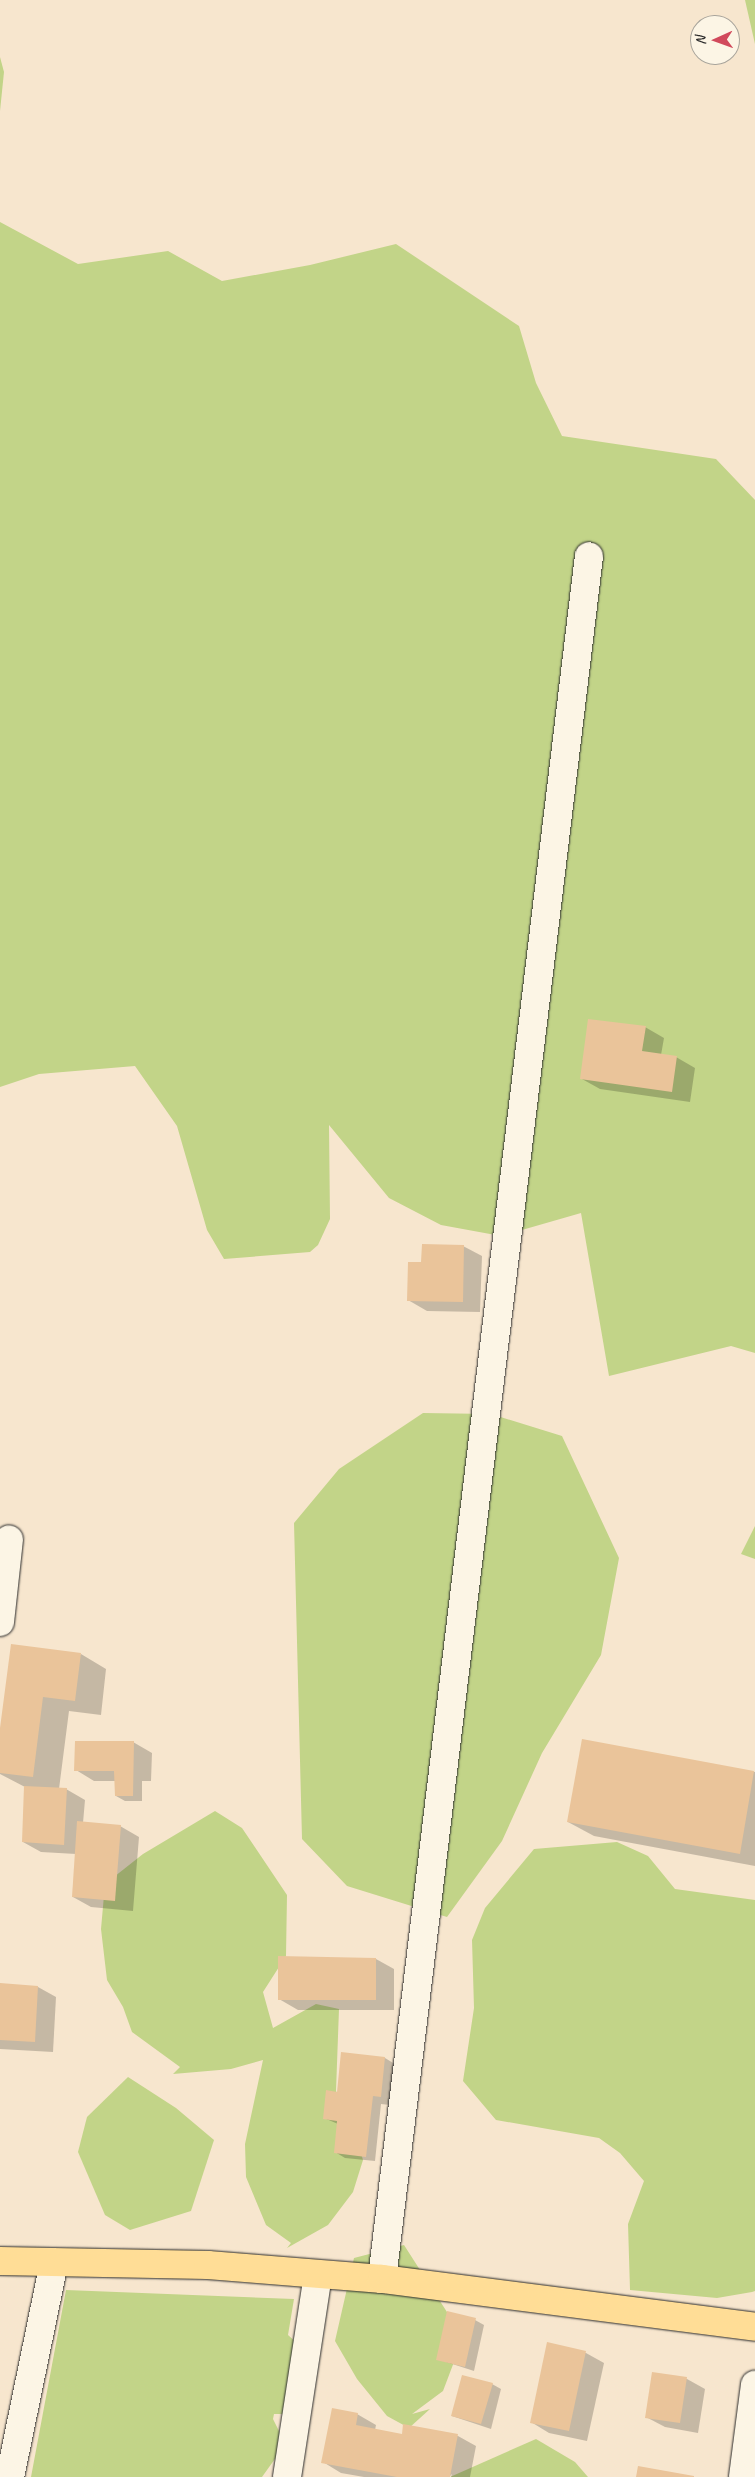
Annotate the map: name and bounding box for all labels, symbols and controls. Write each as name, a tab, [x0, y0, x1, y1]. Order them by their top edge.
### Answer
north arrow	[690, 15, 740, 65]
text: N	[692, 36, 709, 45]

